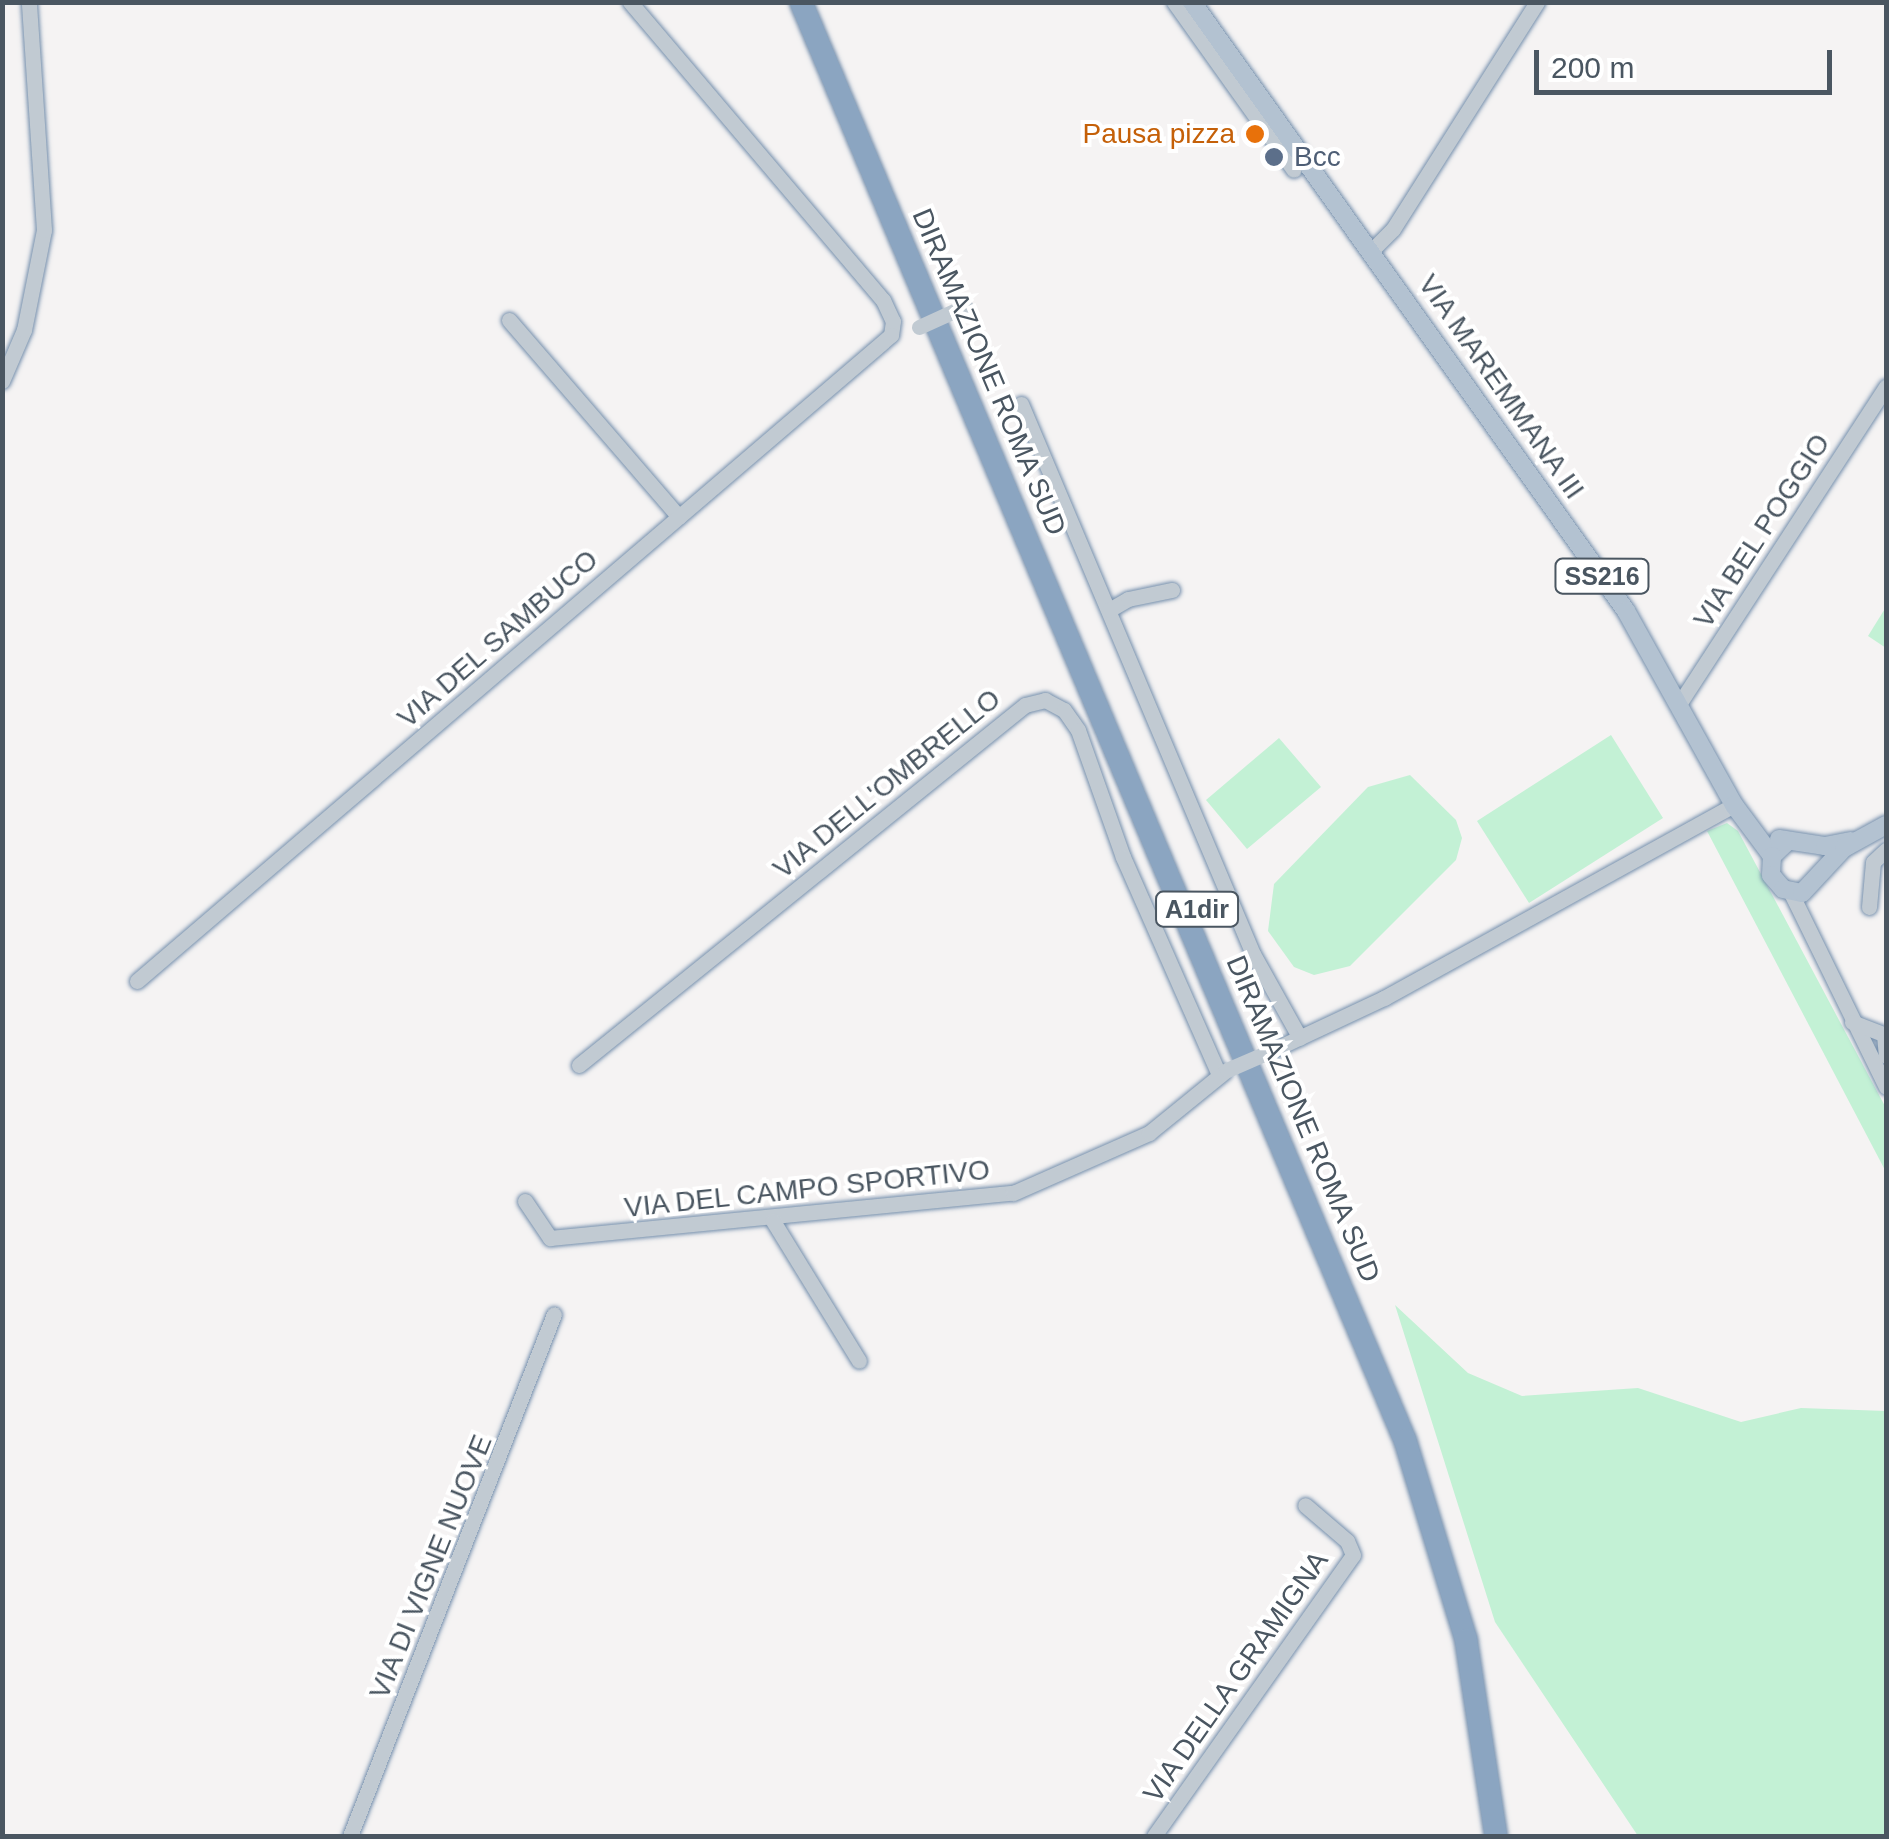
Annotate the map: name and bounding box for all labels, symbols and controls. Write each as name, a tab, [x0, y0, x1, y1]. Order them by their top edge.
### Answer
scale bar	[1539, 30, 1836, 92]
text: 200 m	[1551, 51, 1634, 84]
place label: Pausa pizza	[1082, 117, 1235, 151]
marker: Pausa pizza	[1244, 123, 1266, 145]
place label: Bcc	[1294, 140, 1341, 174]
marker: Bcc	[1263, 146, 1285, 168]
street label: DIRAMAZIONE ROMA SUD	[905, 203, 1073, 541]
street label: VIA MAREMMANA III	[1410, 267, 1592, 507]
street label: VIA BEL POGGIO	[1686, 427, 1838, 635]
street label: VIA DEL SAMBUCO	[390, 542, 606, 736]
road number: SS216	[1552, 556, 1652, 596]
street label: VIA DELL'OMBRELLO	[766, 682, 1008, 886]
road number: A1dir	[1154, 889, 1240, 929]
street label: DIRAMAZIONE ROMA SUD	[1219, 950, 1387, 1288]
street label: VIA DEL CAMPO SPORTIVO	[621, 1153, 993, 1225]
street label: VIA DI VIGNE NUOVE	[362, 1429, 500, 1705]
street label: VIA DELLA GRAMIGNA	[1136, 1544, 1336, 1810]

